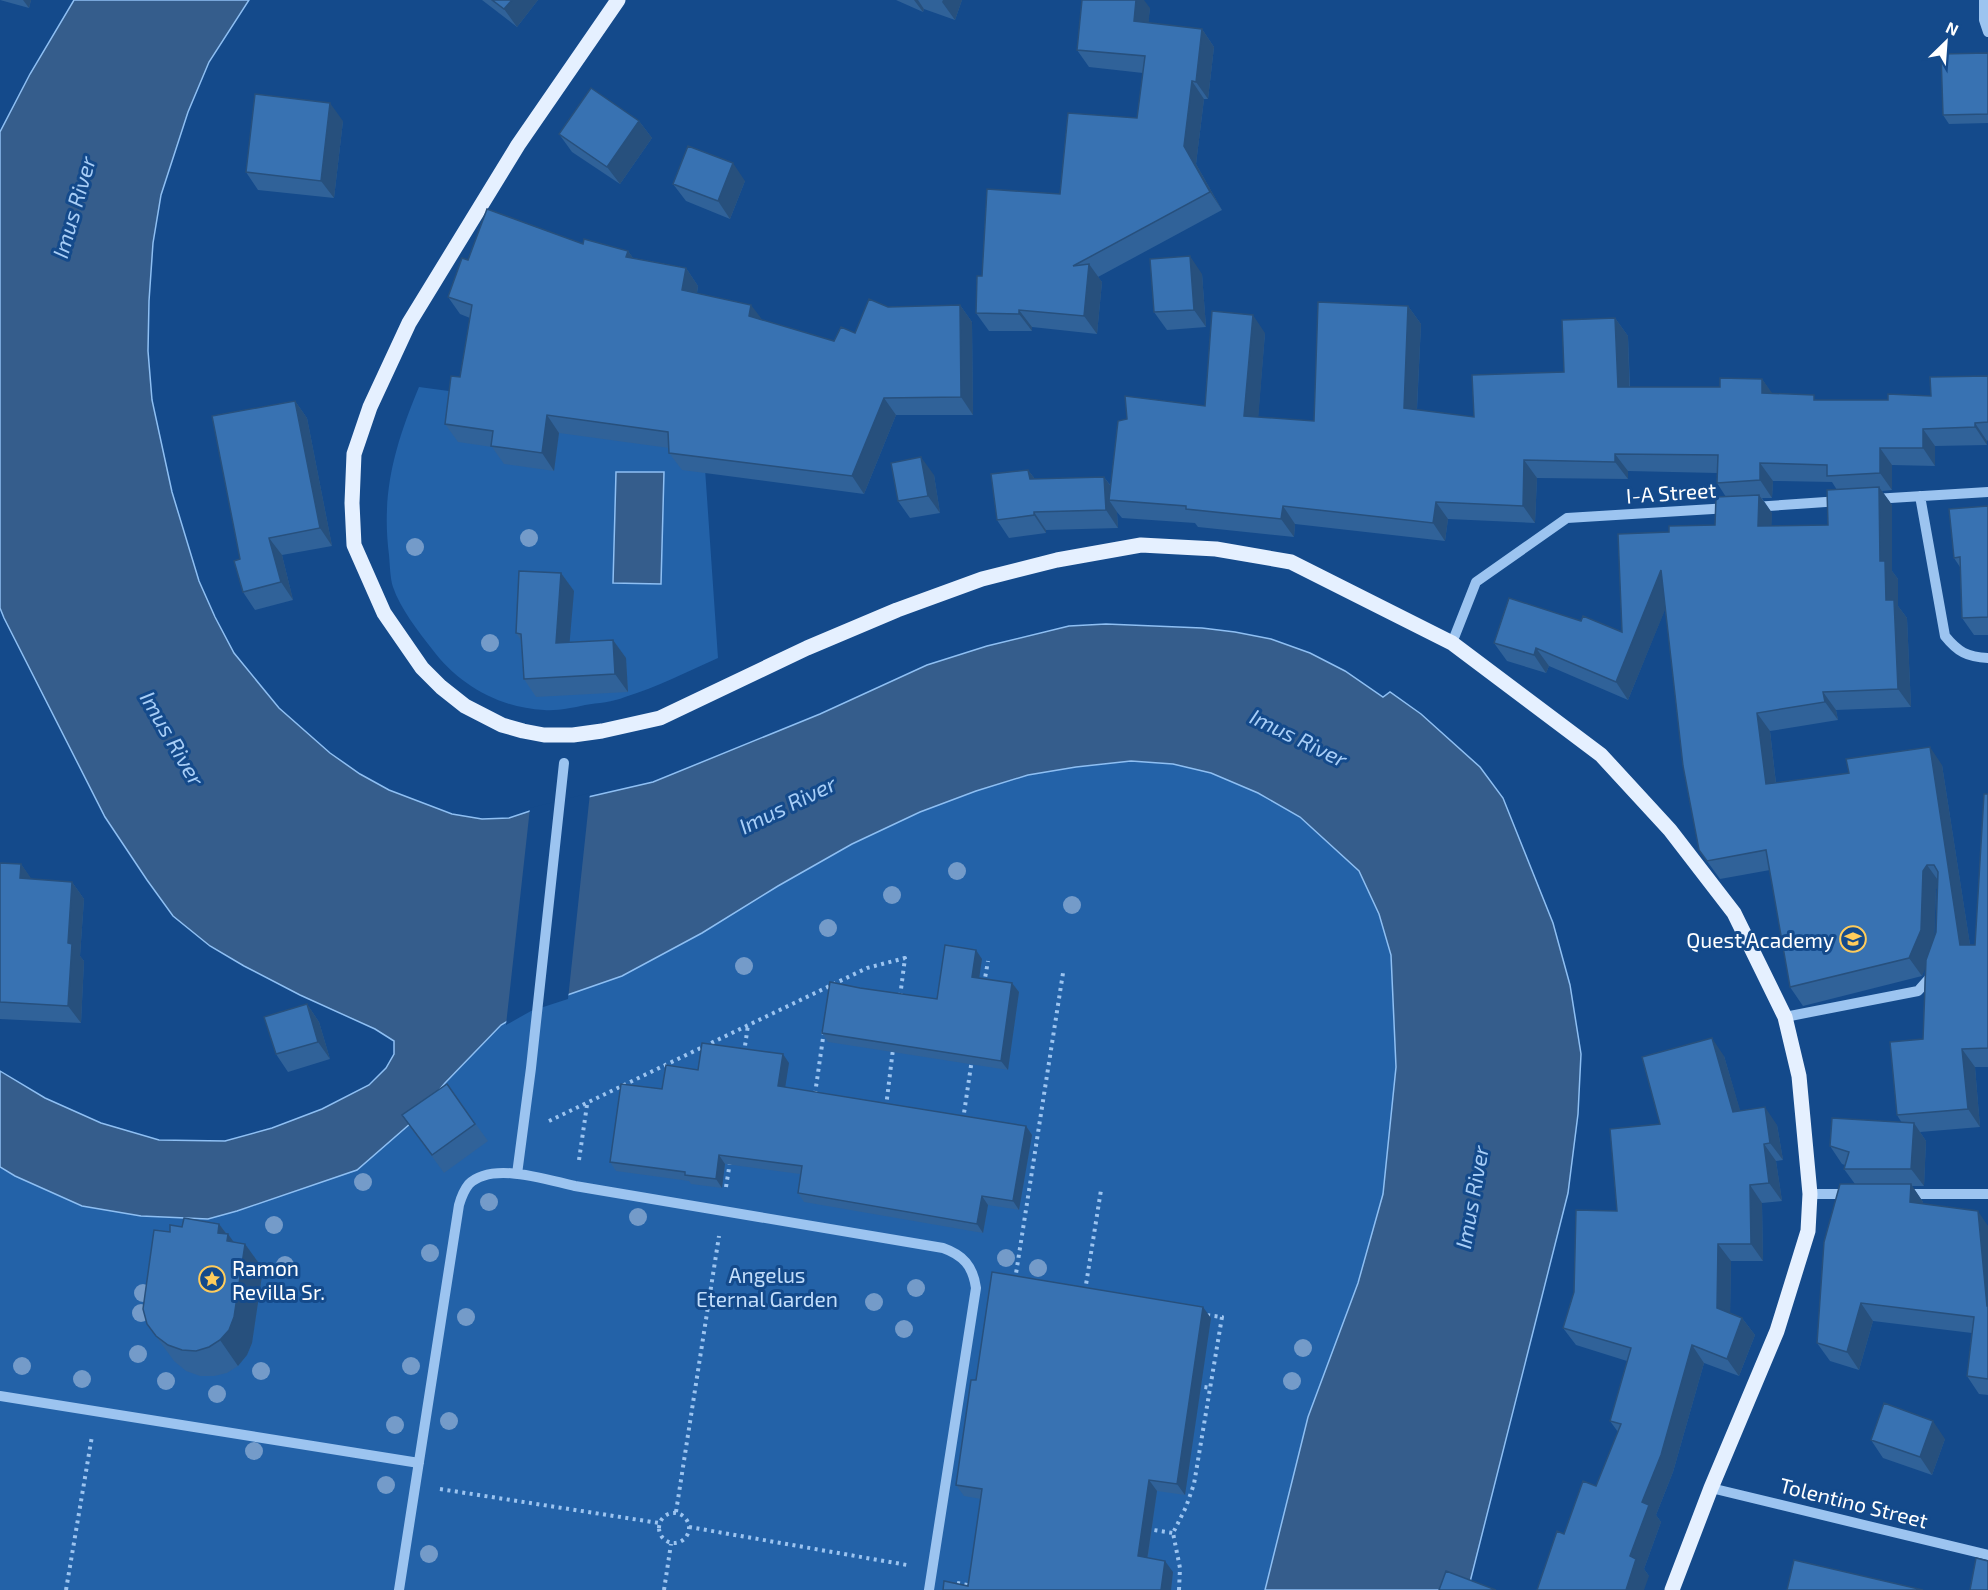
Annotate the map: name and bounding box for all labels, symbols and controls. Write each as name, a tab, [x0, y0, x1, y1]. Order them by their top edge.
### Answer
north arrow	[1916, 12, 1976, 72]
text: N	[1943, 17, 1962, 39]
water label: Imus River	[46, 152, 100, 261]
street label: I-A Street	[1625, 476, 1717, 508]
water label: Imus River	[136, 686, 211, 791]
water label: Imus River	[1246, 702, 1353, 772]
water label: Imus River	[734, 769, 841, 839]
school or university icon: Quest Academy	[1838, 924, 1868, 954]
place label: Quest Academy	[1686, 927, 1834, 953]
water label: Imus River	[1449, 1142, 1493, 1251]
place label: Ramon Revilla Sr.	[232, 1255, 325, 1304]
park label: Angelus Eternal Garden	[696, 1262, 838, 1311]
place icon: Ramon Revilla Sr.	[197, 1264, 227, 1294]
street label: Tolentino Street	[1777, 1472, 1931, 1532]

